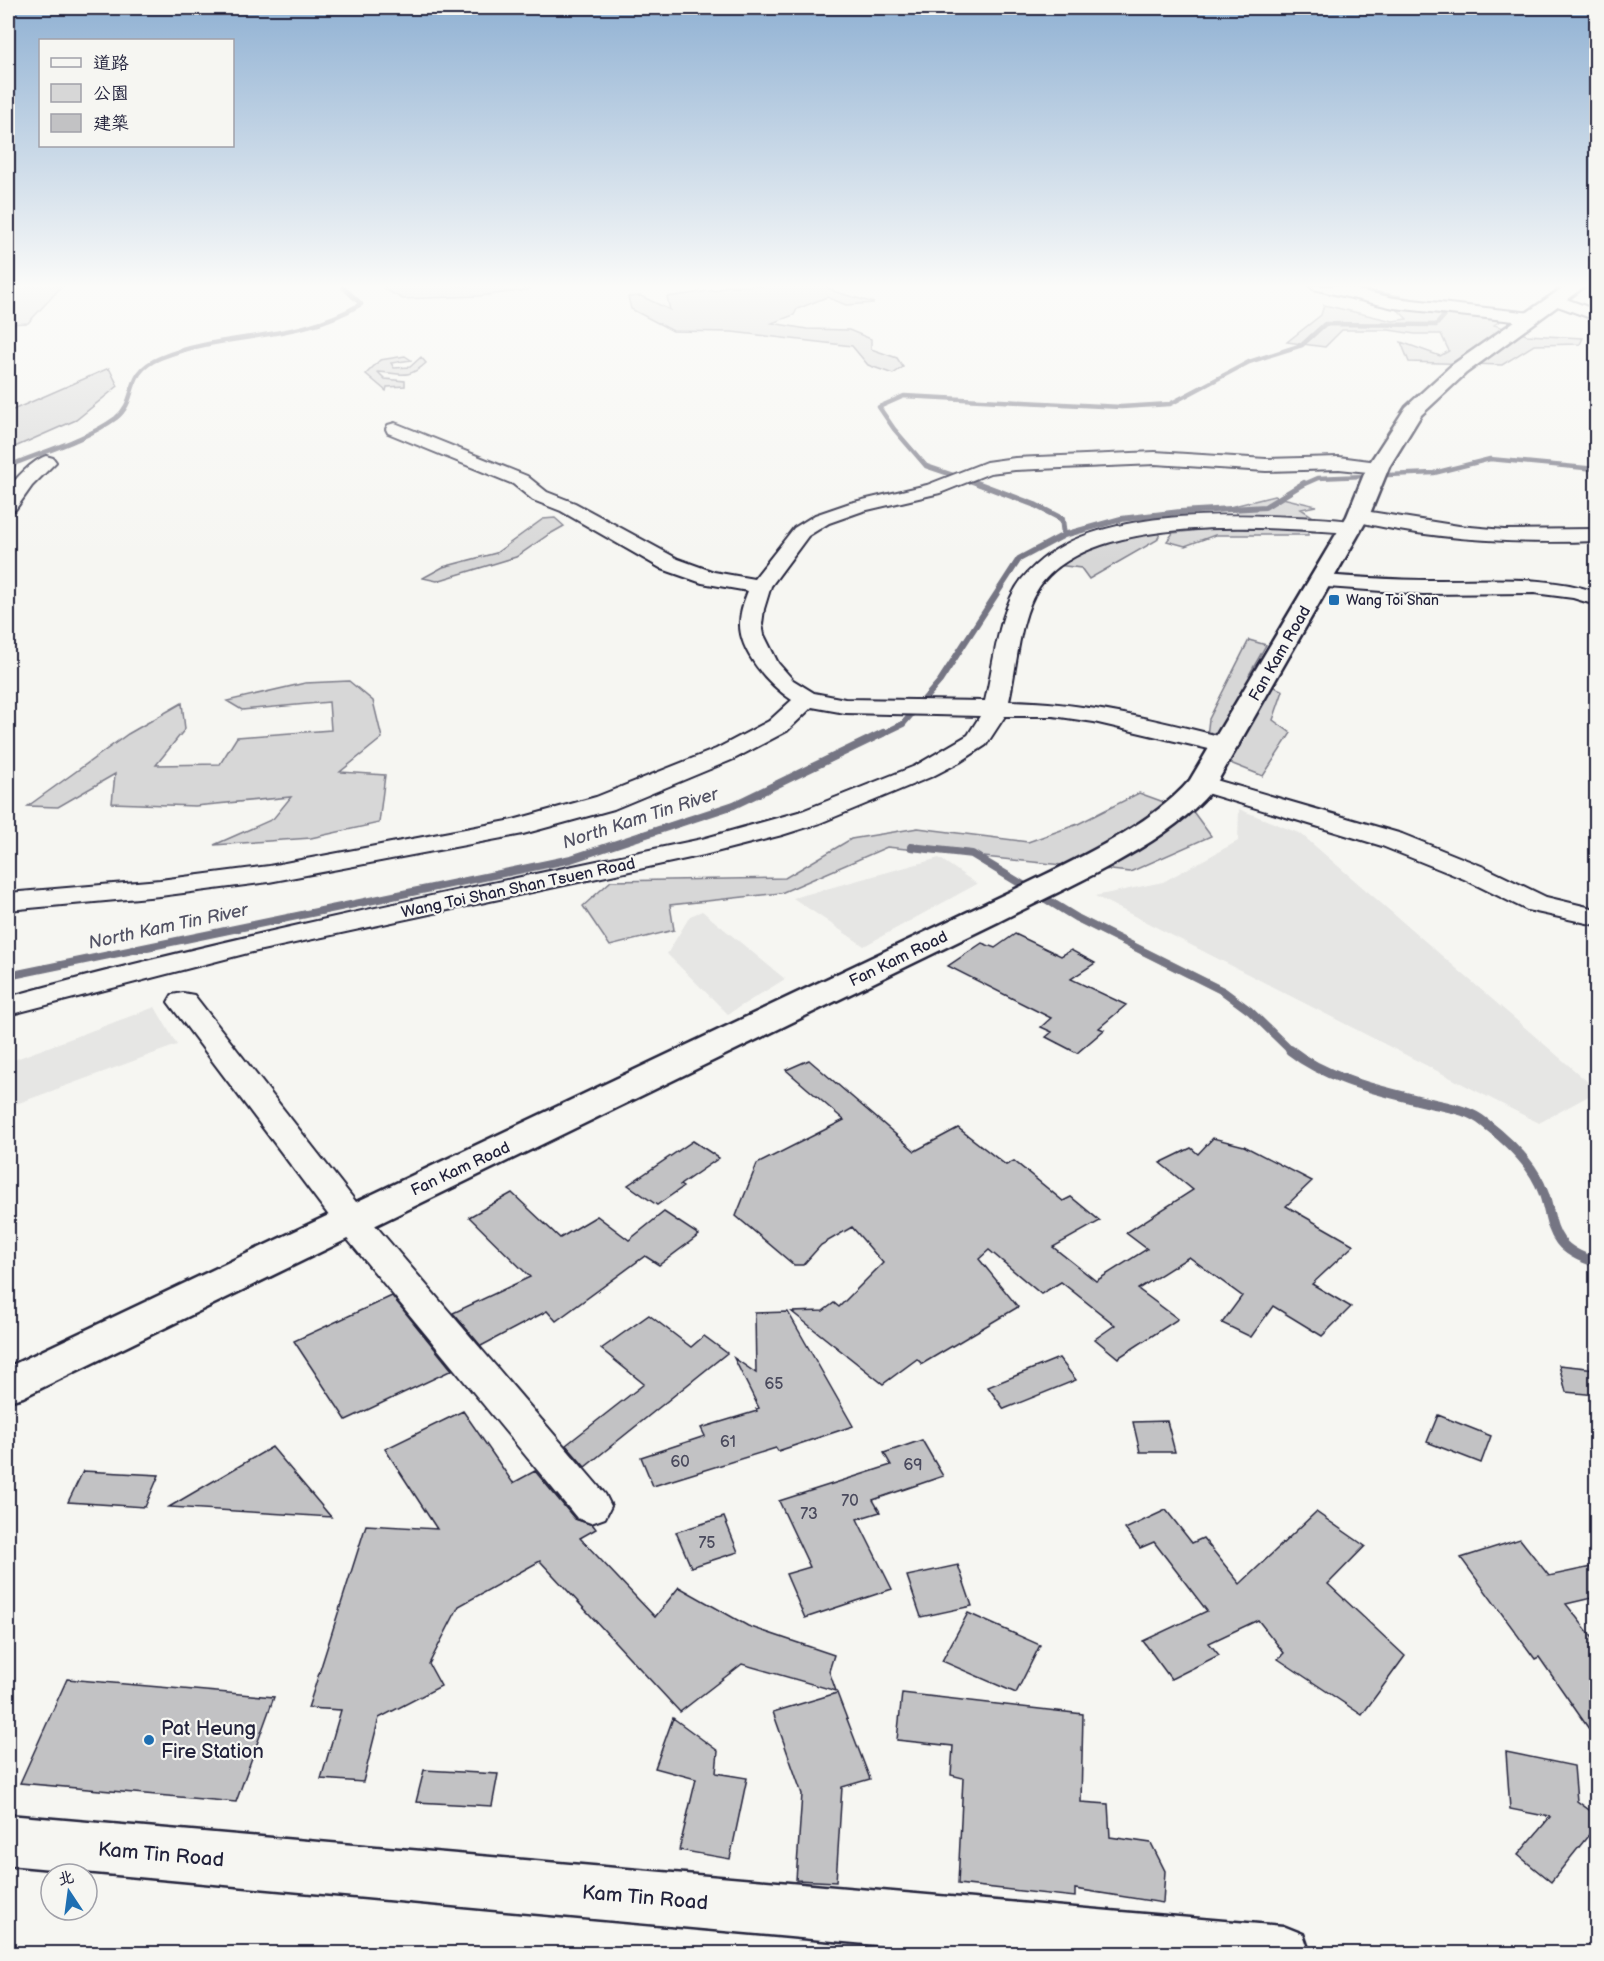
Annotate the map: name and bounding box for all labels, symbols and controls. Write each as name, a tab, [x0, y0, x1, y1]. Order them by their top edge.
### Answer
legend	[39, 39, 234, 147]
text: 道路	[93, 53, 129, 74]
text: 公園	[93, 83, 129, 104]
text: 建築	[93, 113, 129, 134]
place label: Wang Toi Shan	[1346, 592, 1439, 609]
marker: Wang Toi Shan	[1327, 593, 1341, 607]
street label: Fan Kam Road	[1245, 603, 1315, 705]
water label: North Kam Tin River	[560, 783, 722, 854]
street label: Wang Toi Shan Shan Tsuen Road	[400, 854, 637, 923]
water label: North Kam Tin River	[86, 899, 251, 954]
street label: Fan Kam Road	[846, 927, 951, 991]
street label: Fan Kam Road	[408, 1138, 513, 1201]
house number: 65	[765, 1375, 783, 1394]
house number: 61	[720, 1433, 736, 1452]
house number: 60	[670, 1453, 690, 1472]
house number: 69	[903, 1456, 923, 1475]
house number: 70	[841, 1492, 859, 1511]
house number: 73	[800, 1505, 818, 1524]
house number: 75	[698, 1534, 716, 1553]
place label: Pat Heung Fire Station	[161, 1717, 264, 1764]
marker: Pat Heung Fire Station	[142, 1733, 156, 1747]
street label: Kam Tin Road	[97, 1838, 225, 1872]
north arrow	[39, 1862, 99, 1922]
text: 北	[56, 1868, 76, 1890]
street label: Kam Tin Road	[581, 1881, 709, 1915]

